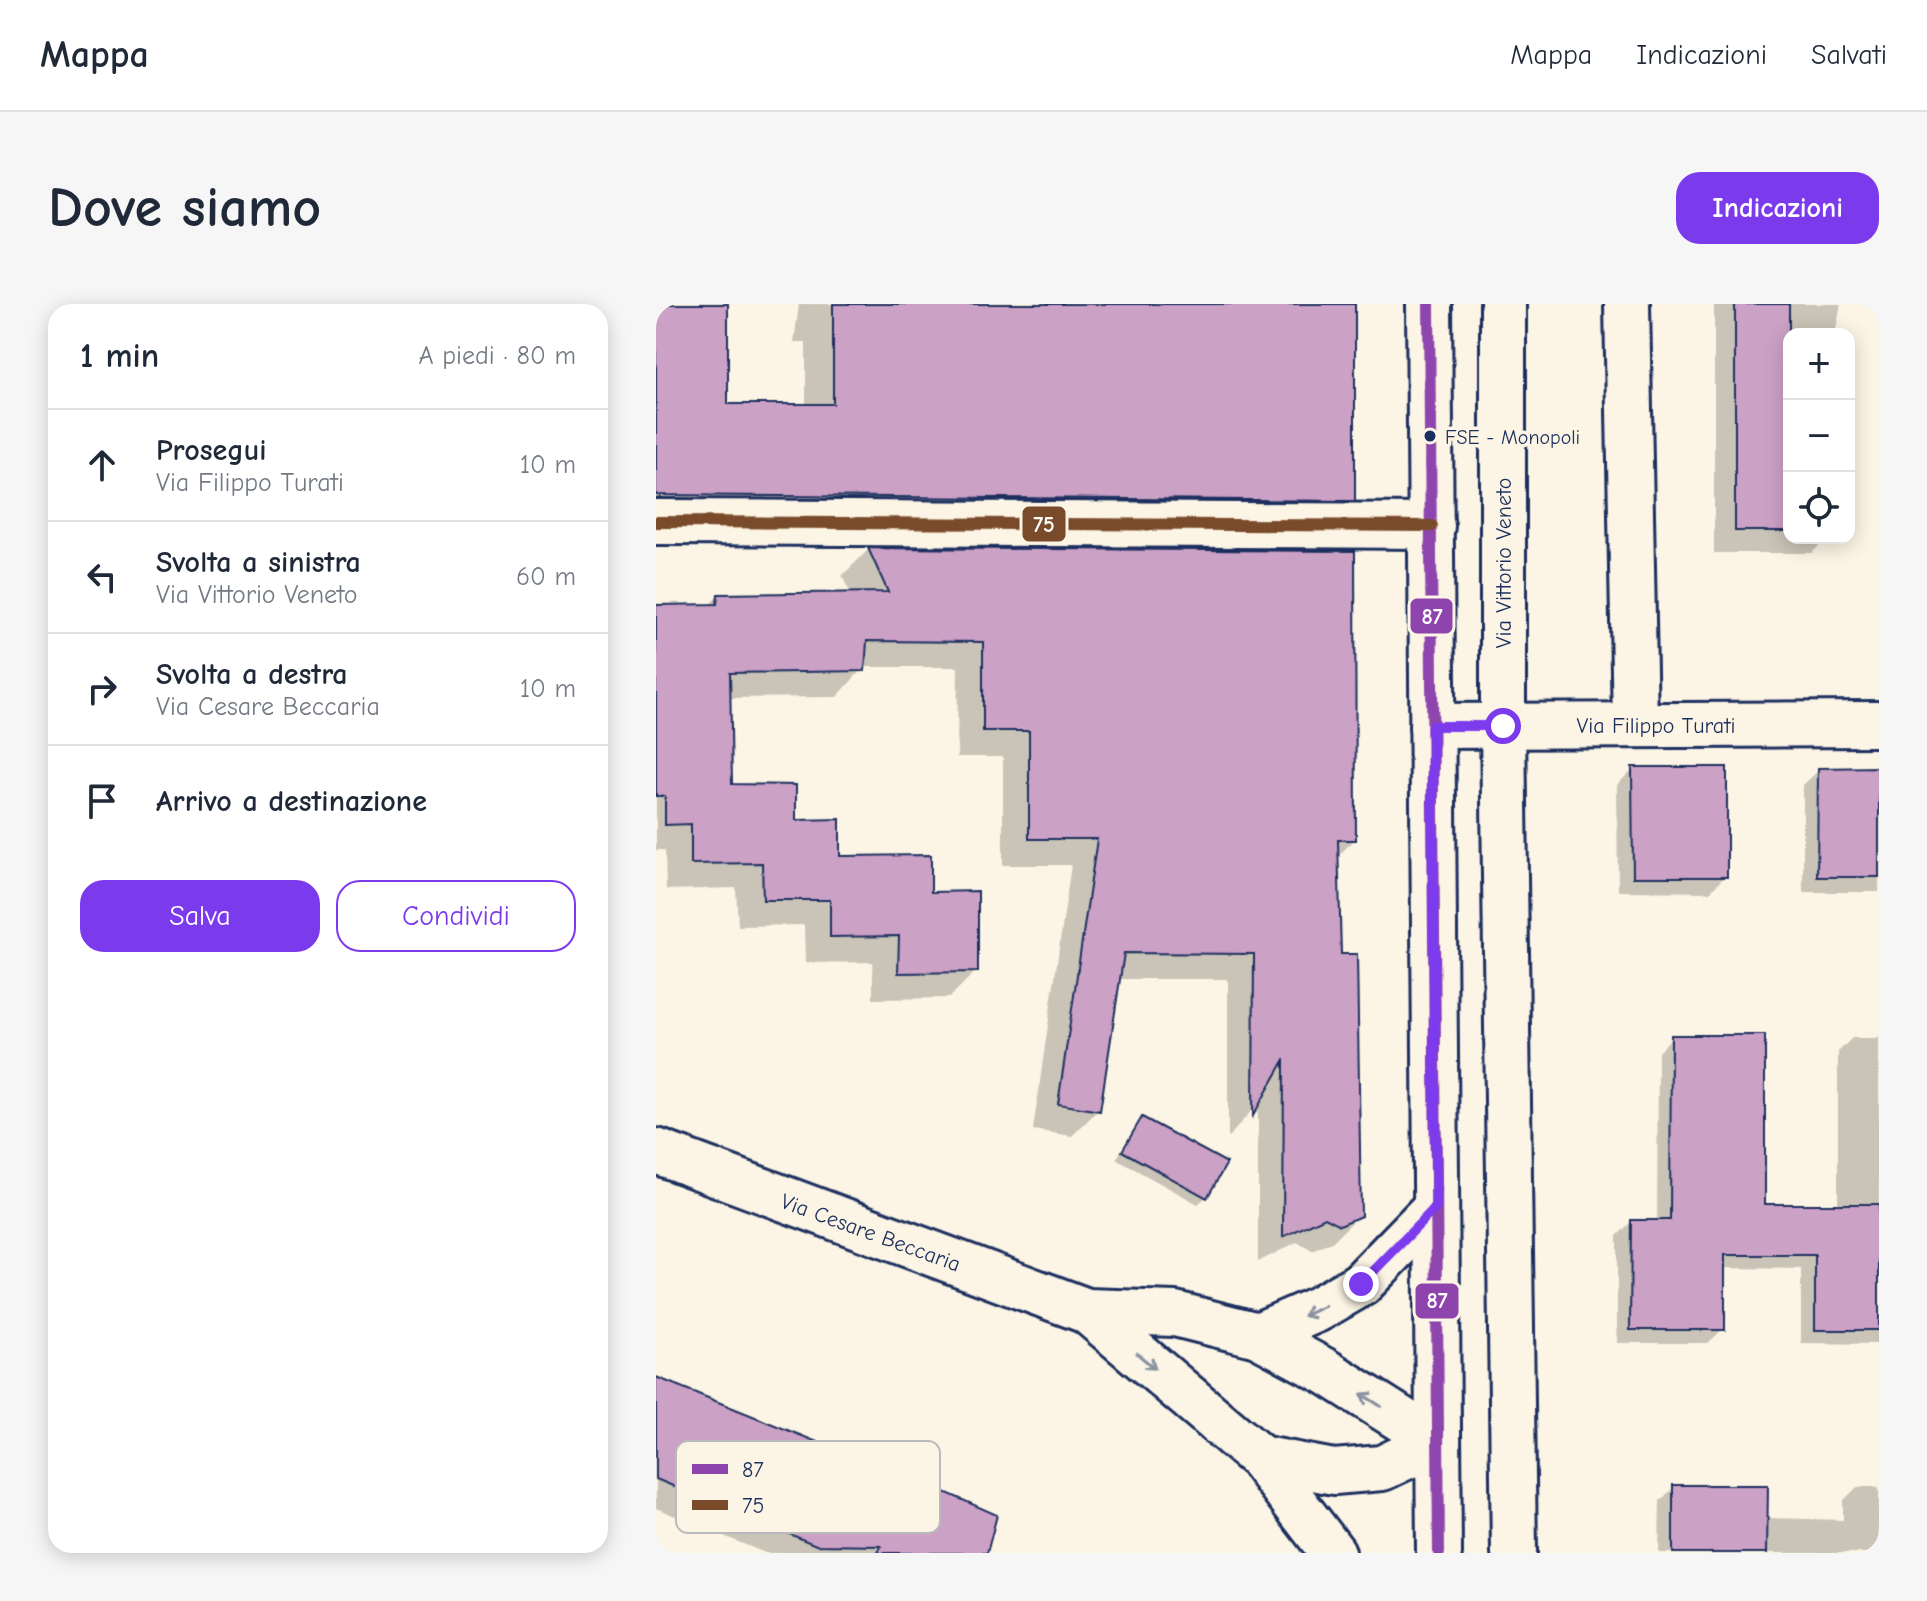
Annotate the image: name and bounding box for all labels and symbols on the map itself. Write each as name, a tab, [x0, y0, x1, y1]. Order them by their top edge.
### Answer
place label: FSE - Monopoli	[1445, 426, 1580, 449]
marker: FSE - Monopoli	[1422, 428, 1438, 444]
street label: Via Vittorio Veneto	[1491, 478, 1517, 648]
line badge: 75	[1021, 505, 1067, 543]
text: 75	[1033, 512, 1055, 538]
line badge: 87	[1409, 597, 1454, 635]
text: 87	[1421, 604, 1443, 630]
route start	[1485, 708, 1521, 744]
street label: Via Filippo Turati	[1576, 713, 1736, 739]
street label: Via Cesare Beccaria	[777, 1188, 964, 1278]
route end	[1343, 1266, 1379, 1302]
line badge: 87	[1414, 1282, 1460, 1320]
text: 87	[1426, 1288, 1448, 1314]
one-way arrow	[1302, 1304, 1326, 1319]
one-way arrow	[1136, 1352, 1156, 1370]
one-way arrow	[1360, 1392, 1383, 1408]
legend	[676, 1441, 940, 1533]
text: 87	[742, 1457, 764, 1483]
text: 75	[742, 1493, 764, 1519]

